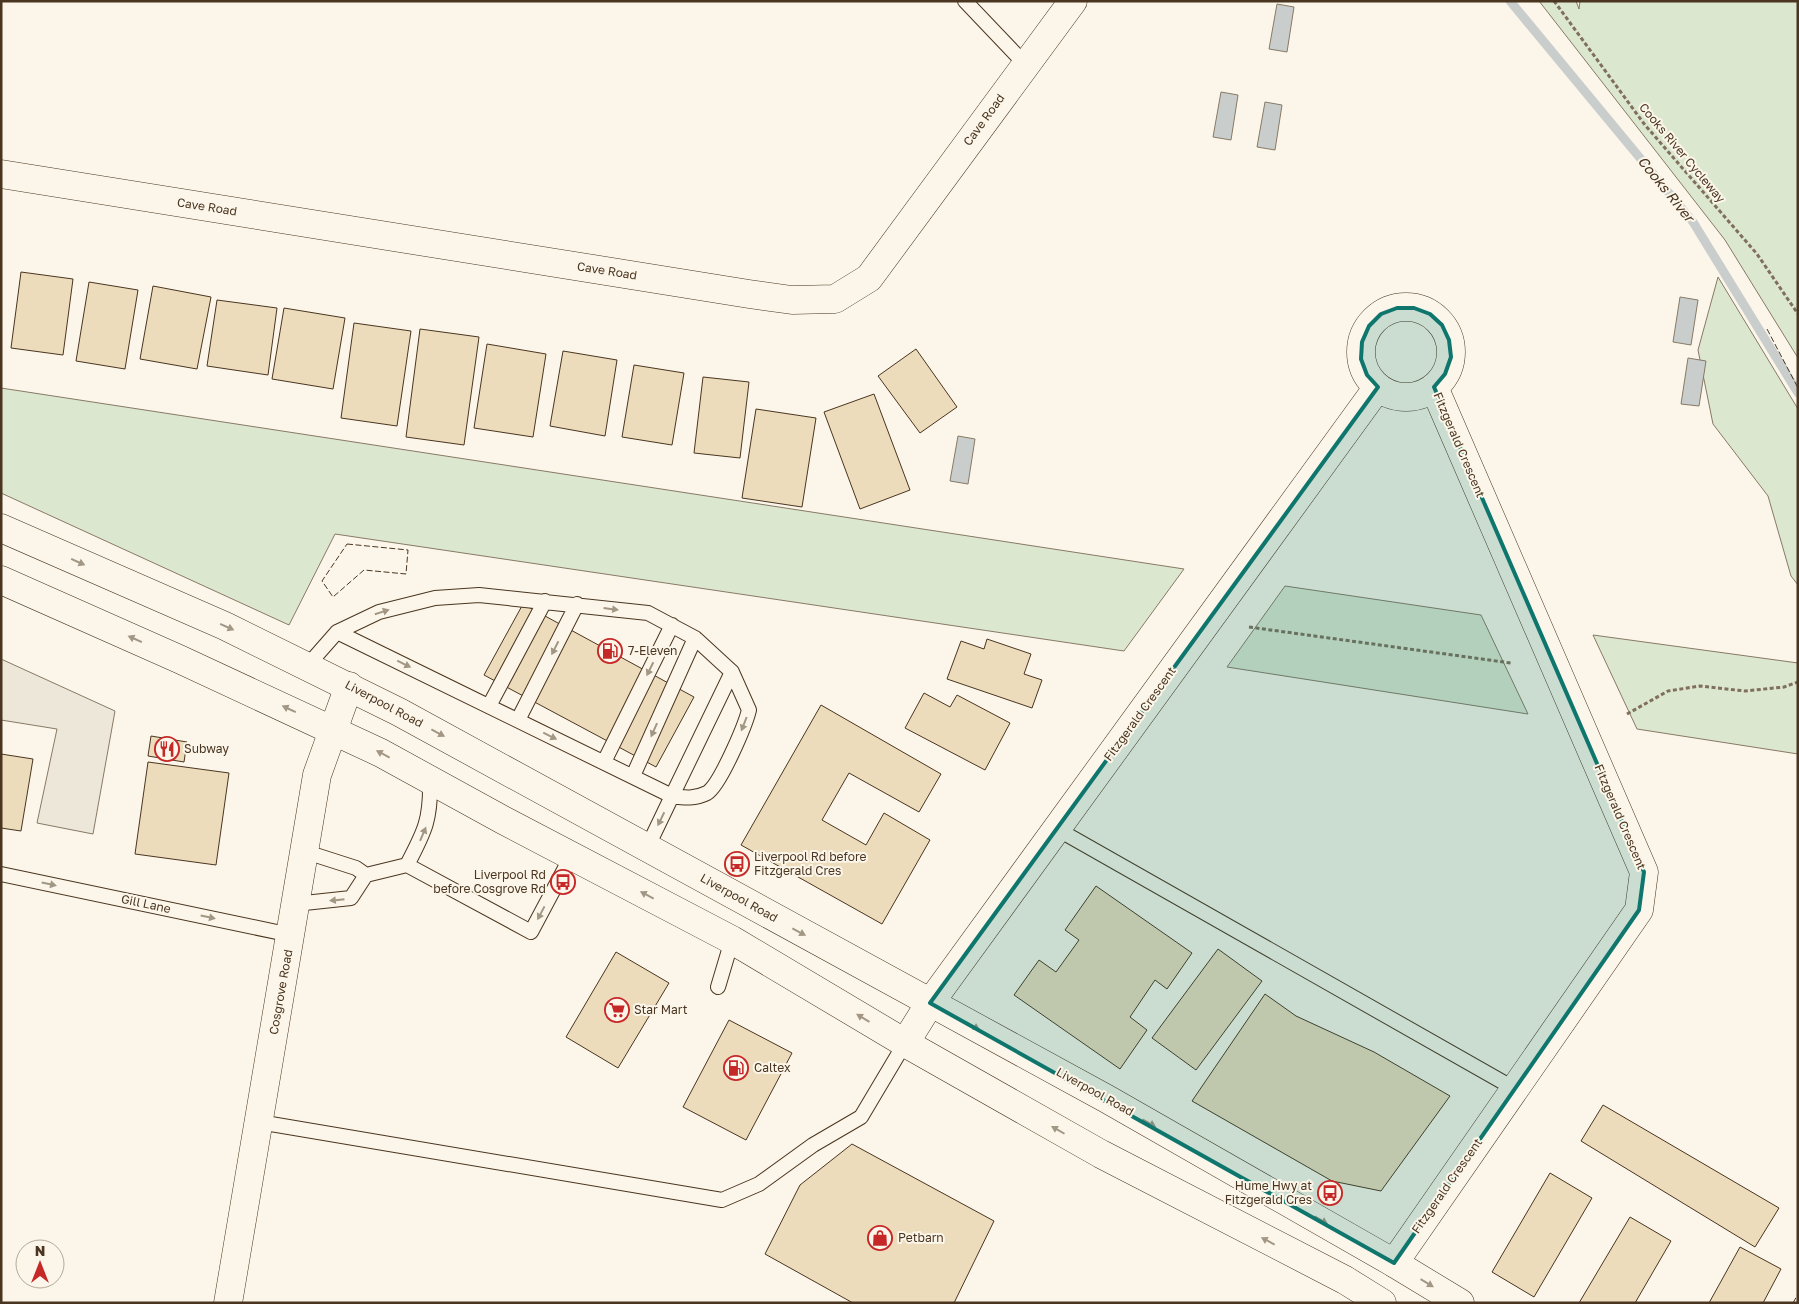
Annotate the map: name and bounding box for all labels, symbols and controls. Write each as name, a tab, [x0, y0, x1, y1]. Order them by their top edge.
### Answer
street label: Cave Road	[960, 91, 1007, 149]
street label: Cooks River Cycleway	[1636, 100, 1728, 206]
water label: Cooks River	[1634, 153, 1698, 225]
street label: Cave Road	[176, 194, 238, 219]
street label: Cave Road	[576, 258, 638, 283]
street label: Fitzgerald Crescent	[1430, 390, 1488, 500]
one-way arrow	[71, 558, 85, 566]
one-way arrow	[604, 605, 620, 613]
one-way arrow	[374, 608, 389, 616]
one-way arrow	[220, 623, 234, 631]
one-way arrow	[128, 634, 142, 642]
fuel station icon: 7-Eleven	[597, 638, 623, 664]
one-way arrow	[551, 641, 559, 655]
place label: 7-Eleven	[628, 643, 678, 658]
one-way arrow	[397, 661, 411, 669]
one-way arrow	[646, 662, 654, 676]
street label: Fitzgerald Crescent	[1100, 663, 1179, 764]
street label: Liverpool Road	[343, 677, 426, 730]
one-way arrow	[282, 705, 296, 713]
one-way arrow	[740, 717, 748, 732]
one-way arrow	[649, 723, 657, 737]
one-way arrow	[431, 729, 446, 737]
one-way arrow	[543, 732, 557, 740]
restaurant icon: Subway	[154, 736, 180, 762]
place label: Subway	[184, 741, 229, 756]
one-way arrow	[376, 750, 391, 758]
street label: Fitzgerald Crescent	[1591, 762, 1649, 872]
one-way arrow	[657, 812, 665, 826]
one-way arrow	[419, 827, 427, 841]
place label: Liverpool Rd before Fitzgerald Cres	[754, 849, 866, 878]
bus stop icon: Liverpool Rd before Fitzgerald Cres	[724, 851, 750, 877]
place label: Liverpool Rd before Cosgrove Rd	[433, 867, 546, 896]
bus stop icon: Liverpool Rd before Cosgrove Rd	[550, 869, 576, 895]
street label: Liverpool Road	[698, 870, 781, 925]
one-way arrow	[41, 880, 57, 888]
one-way arrow	[640, 890, 654, 899]
street label: Gill Lane	[120, 891, 172, 916]
one-way arrow	[328, 896, 344, 904]
one-way arrow	[537, 906, 545, 921]
one-way arrow	[200, 913, 216, 921]
one-way arrow	[793, 927, 806, 936]
street label: Cosgrove Road	[266, 948, 295, 1036]
supermarket icon: Star Mart	[604, 997, 630, 1023]
place label: Star Mart	[634, 1002, 688, 1017]
one-way arrow	[856, 1014, 871, 1022]
one-way arrow	[966, 1022, 980, 1030]
fuel station icon: Caltex	[723, 1055, 749, 1081]
place label: Caltex	[754, 1060, 791, 1075]
street label: Liverpool Road	[1054, 1064, 1137, 1119]
one-way arrow	[1143, 1118, 1156, 1127]
one-way arrow	[1051, 1126, 1066, 1134]
street label: Fitzgerald Crescent	[1408, 1135, 1485, 1236]
place label: Hume Hwy at Fitzgerald Cres	[1225, 1178, 1312, 1207]
bus stop icon: Hume Hwy at Fitzgerald Cres	[1317, 1180, 1343, 1206]
one-way arrow	[1314, 1216, 1327, 1225]
shop icon: Petbarn	[867, 1225, 893, 1251]
place label: Petbarn	[898, 1230, 944, 1245]
one-way arrow	[1261, 1237, 1275, 1245]
north arrow	[15, 1239, 65, 1289]
text: N	[35, 1242, 45, 1259]
one-way arrow	[1421, 1278, 1434, 1287]

